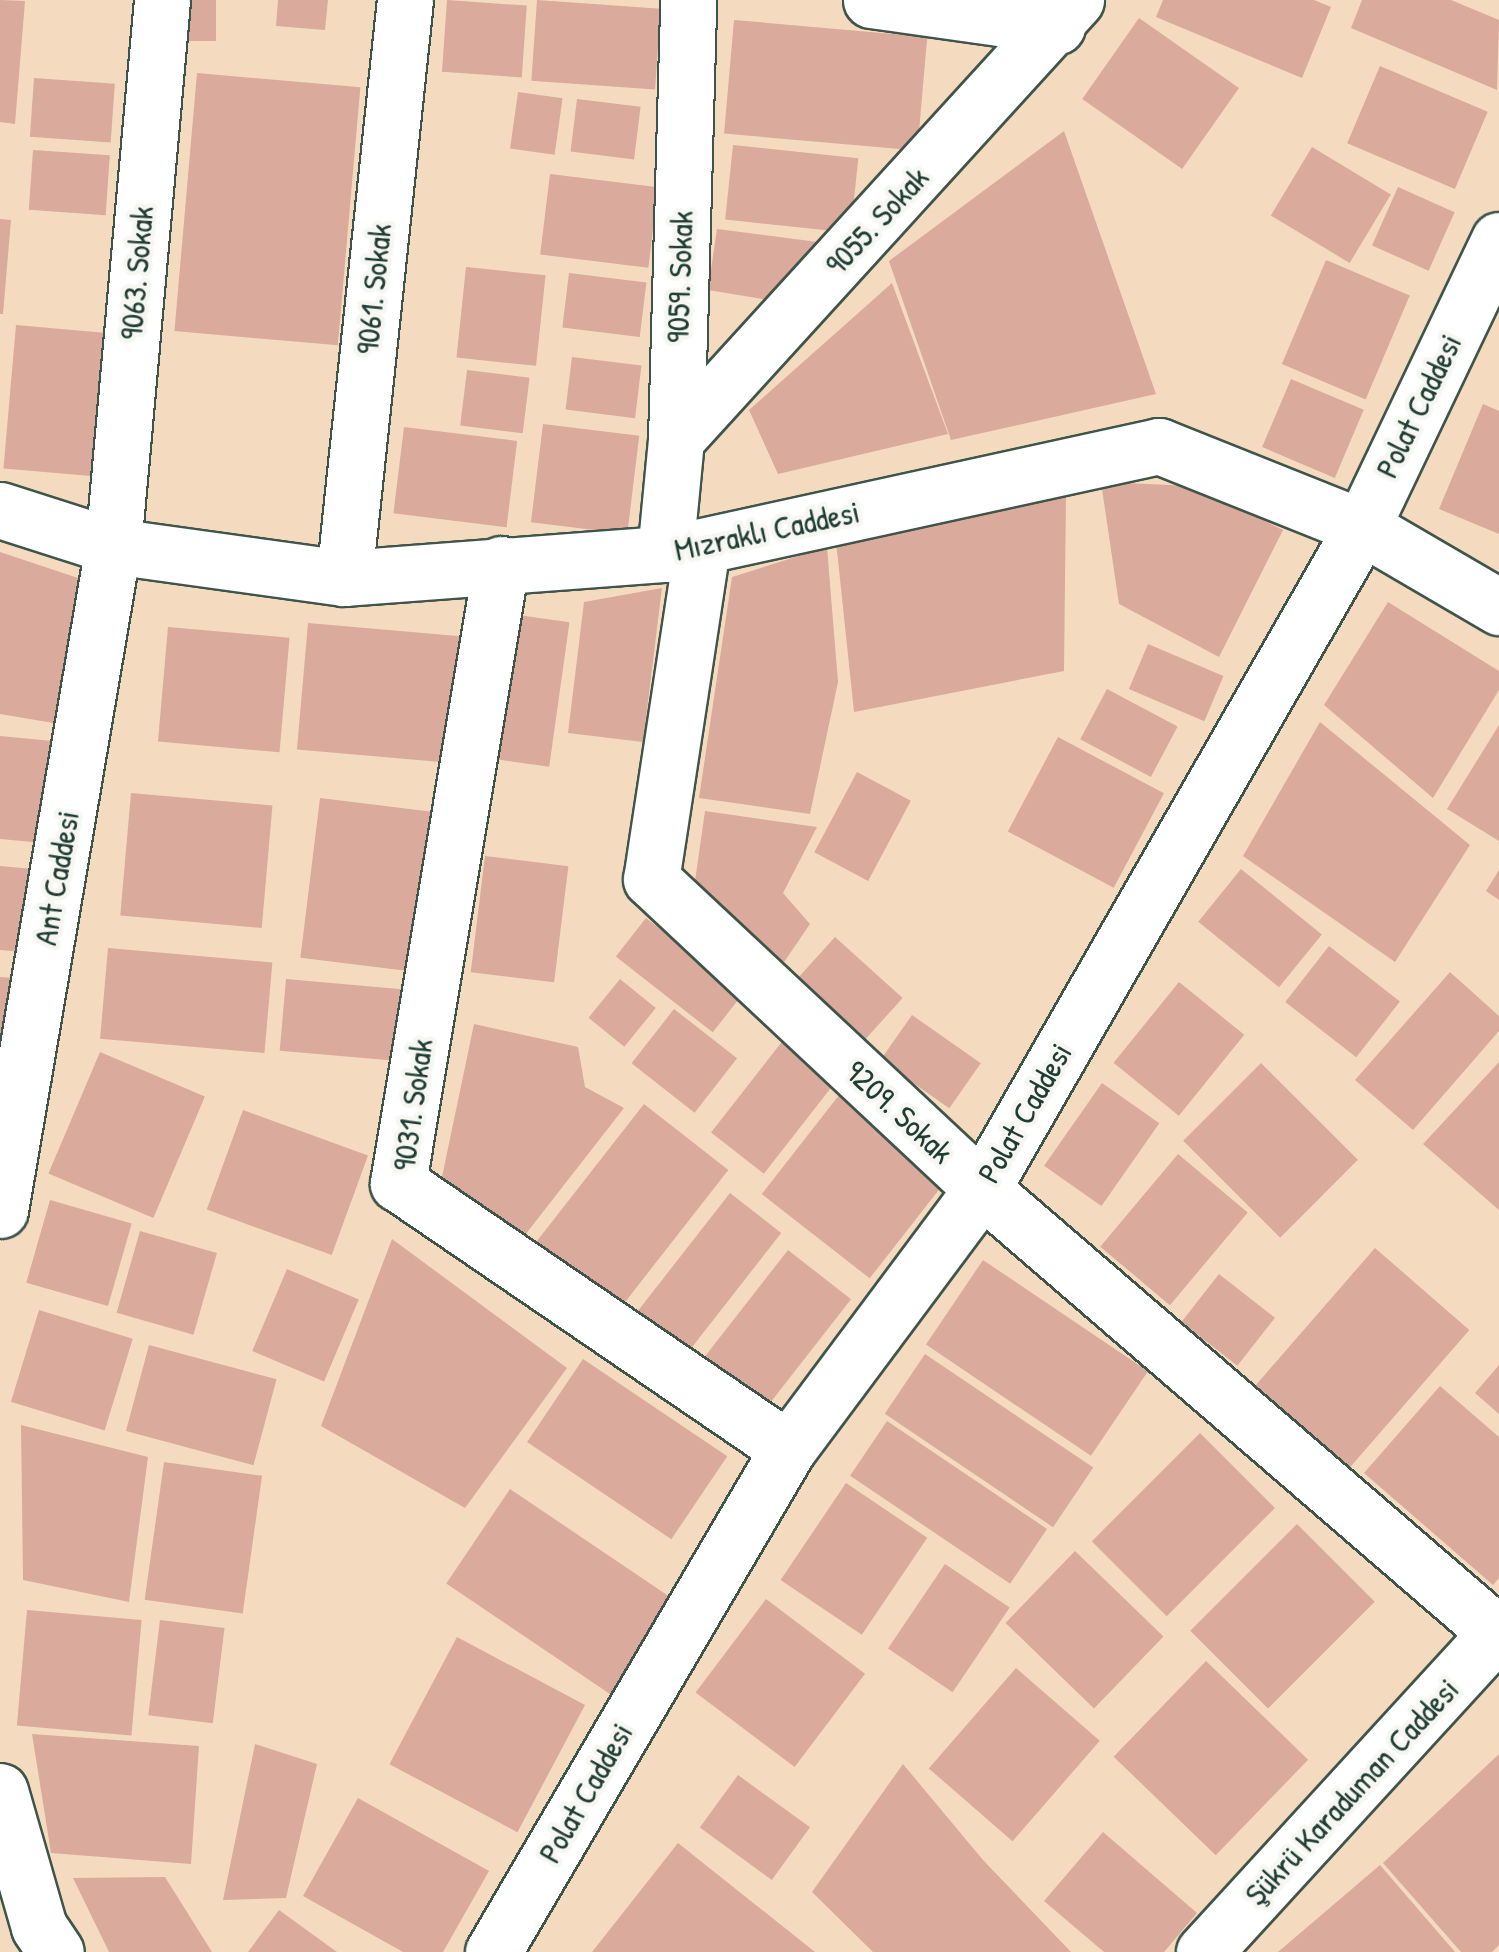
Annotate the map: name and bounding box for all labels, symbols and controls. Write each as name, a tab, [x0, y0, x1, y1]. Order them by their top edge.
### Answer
street label: 9055. Sokak	[817, 159, 937, 283]
street label: 9063. Sokak	[112, 205, 162, 341]
street label: 9059. Sokak	[659, 210, 701, 344]
street label: 9061. Sokak	[348, 222, 400, 356]
street label: Polat Caddesi	[1368, 328, 1470, 484]
street label: Mızraklı Caddesi	[671, 493, 863, 569]
street label: Ant Caddesi	[26, 808, 88, 948]
street label: Polat Caddesi	[970, 1036, 1080, 1190]
street label: 9031. Sokak	[385, 1037, 441, 1173]
street label: 9209. Sokak	[837, 1052, 961, 1172]
street label: Şükrü Karaduman Caddesi	[1237, 1671, 1467, 1913]
street label: Polat Caddesi	[531, 1716, 641, 1870]

